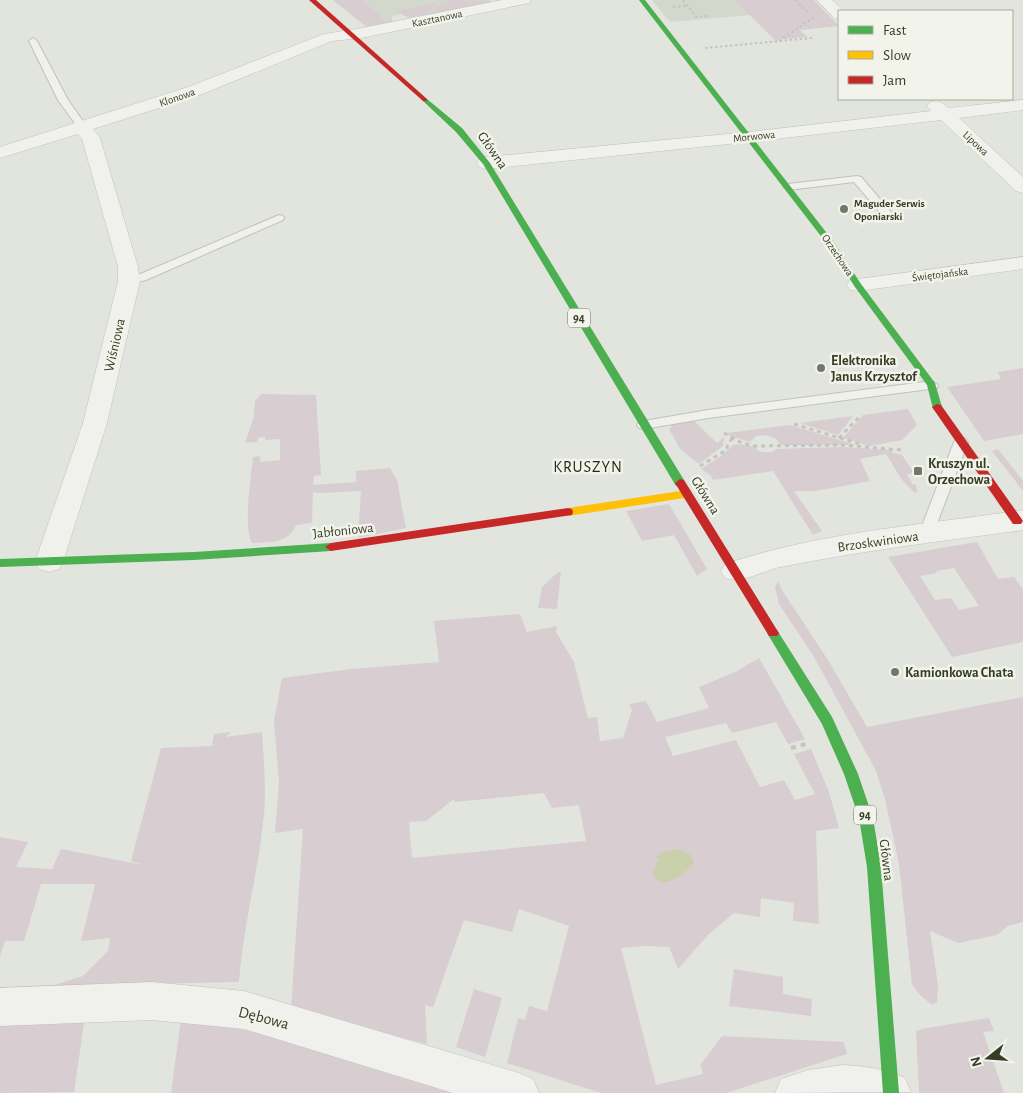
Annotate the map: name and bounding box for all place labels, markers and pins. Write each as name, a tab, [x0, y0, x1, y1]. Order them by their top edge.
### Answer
place label: Maguder Serwis Oponiarski	[854, 198, 925, 222]
marker: Maguder Serwis Oponiarski	[838, 203, 850, 215]
place label: Elektronika Janus Krzysztof	[831, 354, 918, 384]
marker: Elektronika Janus Krzysztof	[815, 362, 827, 374]
place label: Kruszyn ul. Orzechowa	[928, 457, 990, 487]
marker: Kruszyn ul. Orzechowa	[912, 465, 924, 477]
marker: Kamionkowa Chata	[889, 666, 901, 678]
place label: Kamionkowa Chata	[905, 666, 1014, 680]

